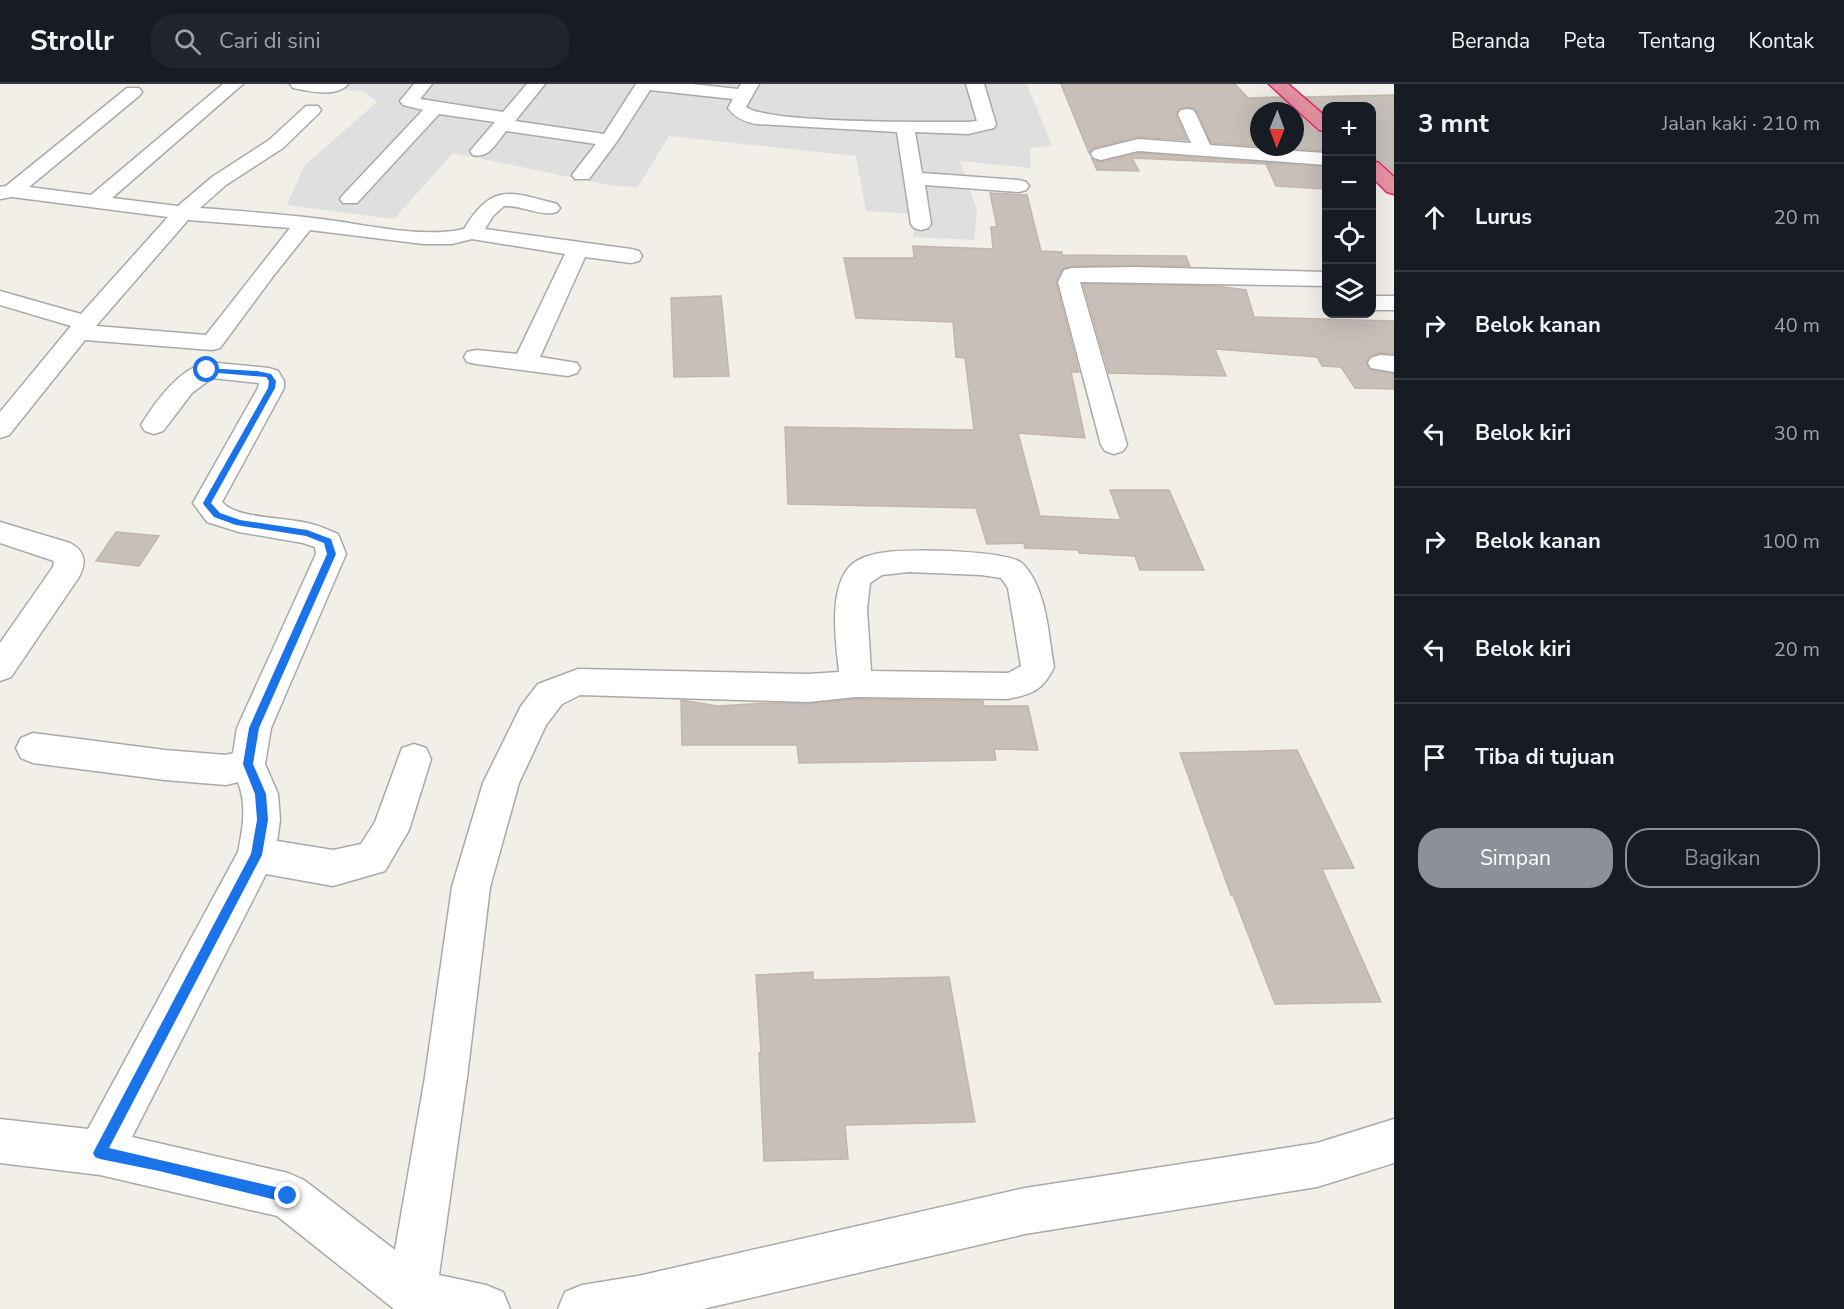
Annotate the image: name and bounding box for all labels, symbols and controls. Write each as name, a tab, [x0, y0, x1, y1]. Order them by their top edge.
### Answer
search box	[150, 14, 570, 68]
text: Strollr	[30, 22, 114, 60]
icon: search	[171, 25, 204, 58]
text: Cari di sini	[219, 26, 321, 56]
text: Beranda	[1451, 27, 1530, 55]
text: Peta	[1563, 27, 1606, 55]
text: Tentang	[1639, 27, 1716, 55]
text: Kontak	[1749, 27, 1814, 55]
north arrow	[1250, 102, 1304, 156]
map controls	[1322, 102, 1376, 318]
button: +	[1322, 102, 1376, 156]
text: 3 mnt	[1418, 106, 1489, 141]
text: Jalan kaki · 210 m	[1662, 110, 1820, 137]
button: −	[1322, 156, 1376, 210]
icon: ahead	[1418, 201, 1451, 234]
text: Lurus	[1475, 202, 1532, 232]
text: 20 m	[1774, 204, 1820, 231]
button: locate	[1322, 210, 1376, 264]
button: layers	[1322, 264, 1376, 318]
icon: right	[1418, 309, 1451, 342]
text: Belok kanan	[1475, 310, 1601, 340]
text: 40 m	[1774, 312, 1820, 339]
route start	[193, 356, 219, 382]
icon: left	[1418, 417, 1451, 450]
text: Belok kiri	[1475, 418, 1571, 448]
text: 30 m	[1774, 420, 1820, 447]
icon: right	[1418, 525, 1451, 558]
text: Belok kanan	[1475, 526, 1601, 556]
text: 100 m	[1762, 528, 1820, 555]
icon: left	[1418, 633, 1451, 666]
text: Belok kiri	[1475, 634, 1571, 664]
text: 20 m	[1774, 636, 1820, 663]
icon: arrive	[1418, 741, 1451, 774]
text: Tiba di tujuan	[1475, 742, 1615, 772]
button: Simpan	[1418, 828, 1613, 888]
button: Bagikan	[1625, 828, 1820, 888]
route end	[274, 1182, 300, 1208]

